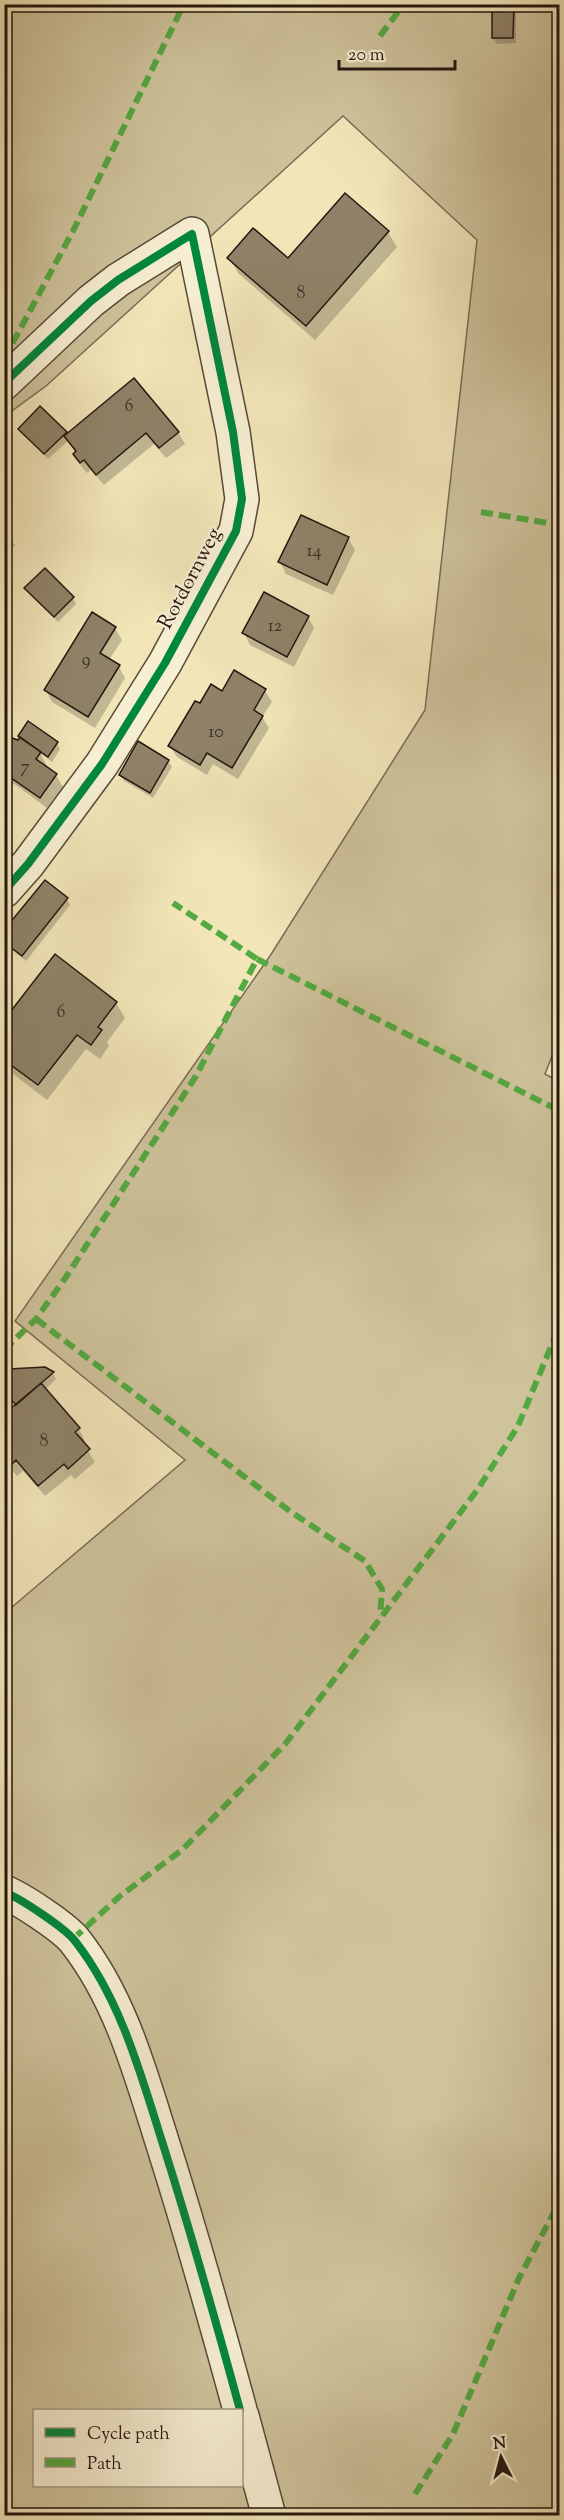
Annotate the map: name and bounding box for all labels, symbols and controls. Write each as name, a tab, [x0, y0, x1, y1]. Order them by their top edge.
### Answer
scale bar	[339, 33, 454, 71]
text: 20 m	[348, 43, 385, 69]
house number: 8	[297, 281, 306, 307]
house number: 6	[125, 394, 134, 420]
street label: Rotdornweg	[151, 523, 230, 635]
house number: 14	[306, 539, 322, 565]
house number: 12	[268, 614, 283, 640]
house number: 9	[82, 648, 91, 674]
house number: 10	[208, 720, 224, 746]
house number: 7	[20, 755, 30, 781]
house number: 6	[57, 1000, 66, 1026]
house number: 8	[40, 1429, 49, 1455]
legend	[33, 2409, 243, 2487]
text: Cycle path	[87, 2422, 170, 2448]
north arrow	[471, 2427, 531, 2487]
text: N	[492, 2432, 507, 2457]
text: Path	[87, 2452, 122, 2478]

